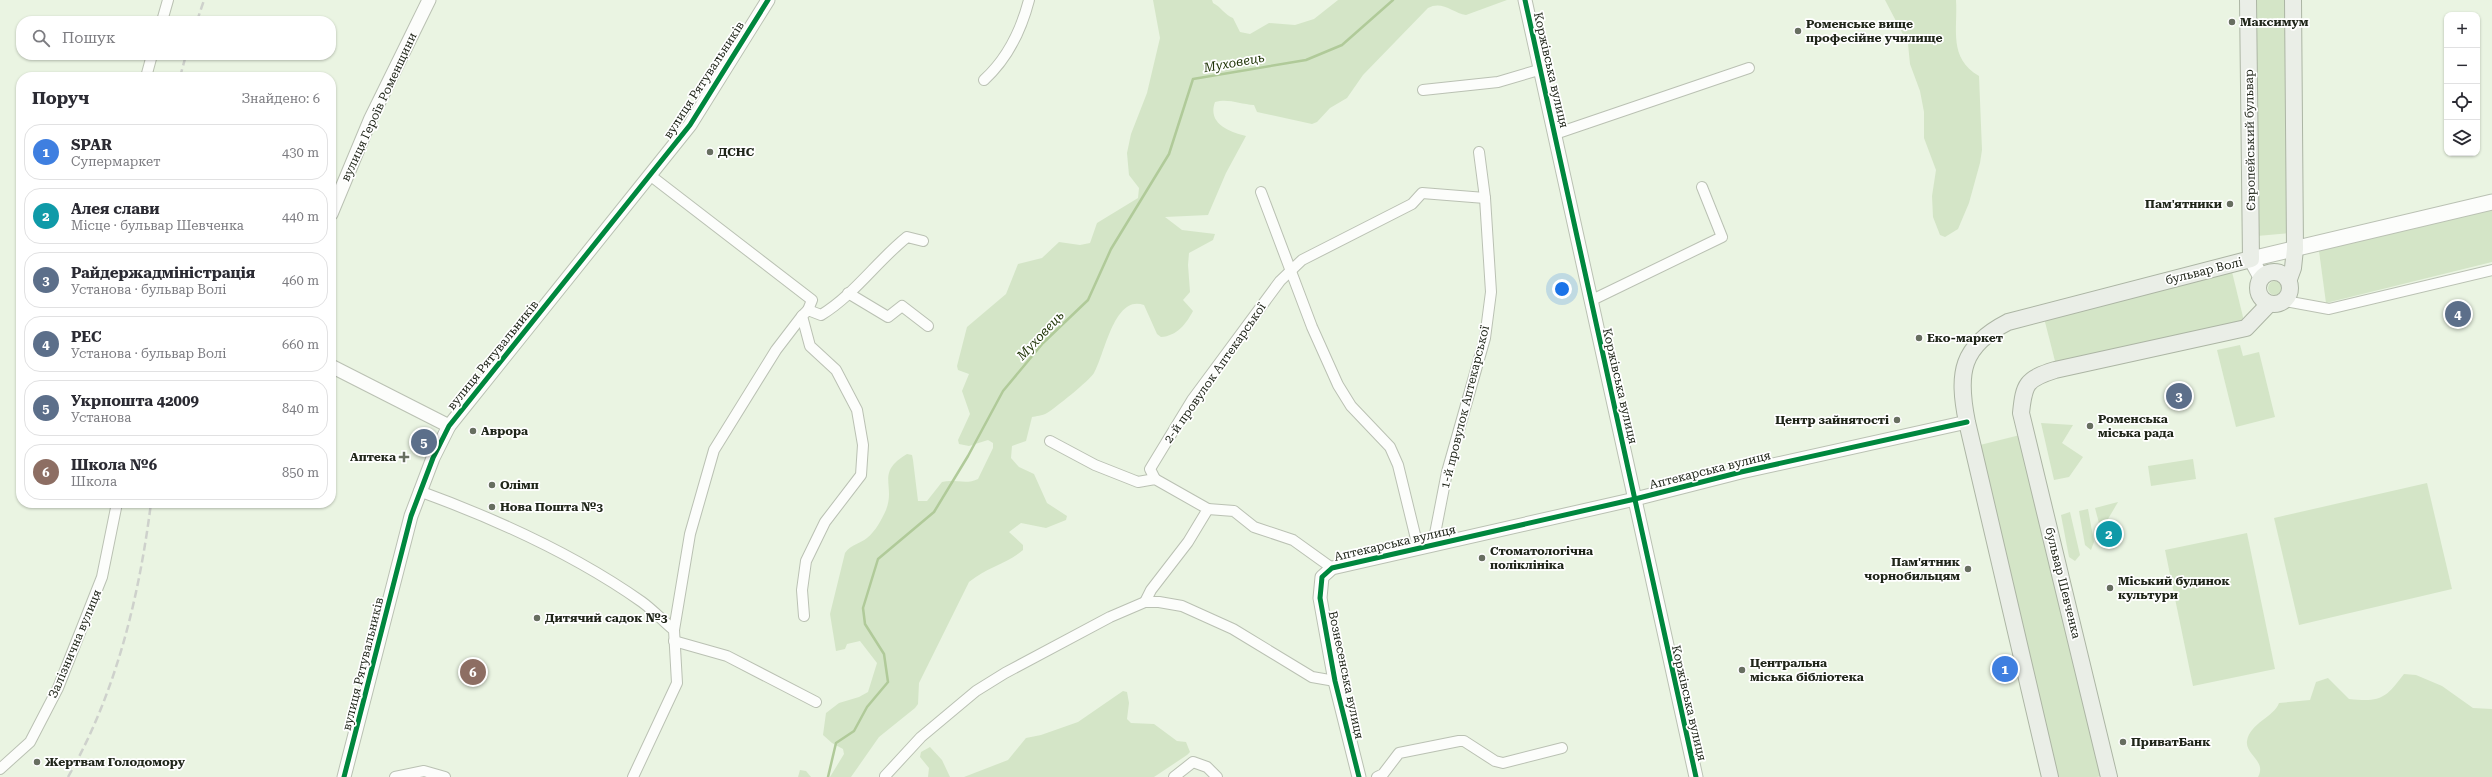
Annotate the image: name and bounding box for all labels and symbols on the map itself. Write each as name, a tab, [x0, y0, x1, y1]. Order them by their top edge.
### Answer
street label: Коржівська вулиця	[1531, 11, 1571, 129]
place label: Максимум	[2240, 15, 2309, 29]
place label: Роменське вище професійне училище	[1806, 17, 1943, 45]
marker: Максимум	[2227, 17, 2237, 27]
street label: вулиця Рятувальників	[661, 19, 747, 141]
marker: Роменське вище професійне училище	[1793, 26, 1803, 36]
street label: вулиця Героїв Роменщини	[338, 30, 420, 184]
water label: Муховець	[1201, 50, 1266, 75]
street label: Європейський бульвар	[2242, 69, 2258, 211]
place label: ДСНС	[718, 145, 755, 159]
marker: ДСНС	[705, 147, 715, 157]
place label: Пам'ятники	[2145, 197, 2222, 211]
marker: Пам'ятники	[2225, 199, 2235, 209]
street label: бульвар Волі	[2164, 255, 2244, 287]
your location	[1552, 279, 1572, 299]
street label: вулиця Рятувальників	[444, 297, 542, 413]
pin: 4	[2445, 299, 2471, 329]
street label: 2-й провулок Аптекарської	[1161, 300, 1269, 446]
water label: Муховець	[1013, 308, 1067, 364]
street label: 1-й провулок Аптекарської	[1438, 324, 1492, 490]
street label: Коржівська вулиця	[1600, 327, 1640, 445]
place label: Еко-маркет	[1927, 331, 2003, 345]
marker: Еко-маркет	[1914, 333, 1924, 343]
pin: 3	[2166, 381, 2192, 411]
place label: Роменська міська рада	[2098, 412, 2174, 440]
place label: Центр зайнятості	[1775, 413, 1889, 427]
marker: Центр зайнятості	[1892, 415, 1902, 425]
marker: Роменська міська рада	[2085, 421, 2095, 431]
place label: Аврора	[481, 424, 528, 438]
marker: Аврора	[468, 426, 478, 436]
pin: 5	[411, 427, 437, 457]
street label: Аптекарська вулиця	[1648, 448, 1772, 492]
place label: Аптека	[350, 450, 396, 464]
marker: Аптека	[399, 452, 409, 462]
place label: Олімп	[500, 478, 539, 492]
marker: Олімп	[487, 480, 497, 490]
place label: Нова Пошта №3	[500, 500, 603, 514]
marker: Нова Пошта №3	[487, 502, 497, 512]
pin: 2	[2096, 519, 2122, 549]
street label: Аптекарська вулиця	[1333, 522, 1457, 564]
street label: бульвар Шевченка	[2042, 526, 2084, 641]
place label: Стоматологічна поліклініка	[1490, 544, 1593, 572]
marker: Стоматологічна поліклініка	[1477, 553, 1487, 563]
place label: Пам'ятник чорнобильцям	[1864, 555, 1961, 583]
marker: Пам'ятник чорнобильцям	[1963, 564, 1973, 574]
place label: Міський будинок культури	[2118, 574, 2231, 602]
marker: Міський будинок культури	[2105, 583, 2115, 593]
street label: Залізнична вулиця	[46, 587, 104, 701]
street label: вулиця Рятувальників	[340, 596, 386, 732]
street label: Вознесенська вулиця	[1326, 610, 1366, 741]
place label: Дитячий садок №3	[545, 611, 668, 625]
marker: Дитячий садок №3	[532, 613, 542, 623]
street label: Коржівська вулиця	[1669, 644, 1709, 762]
pin: 1	[1992, 654, 2018, 684]
place label: Центральна міська бібліотека	[1750, 656, 1864, 684]
pin: 6	[460, 657, 486, 687]
marker: Центральна міська бібліотека	[1737, 665, 1747, 675]
place label: ПриватБанк	[2131, 735, 2211, 749]
marker: ПриватБанк	[2118, 737, 2128, 747]
place label: Жертвам Голодомору	[45, 755, 186, 769]
marker: Жертвам Голодомору	[32, 757, 42, 767]

